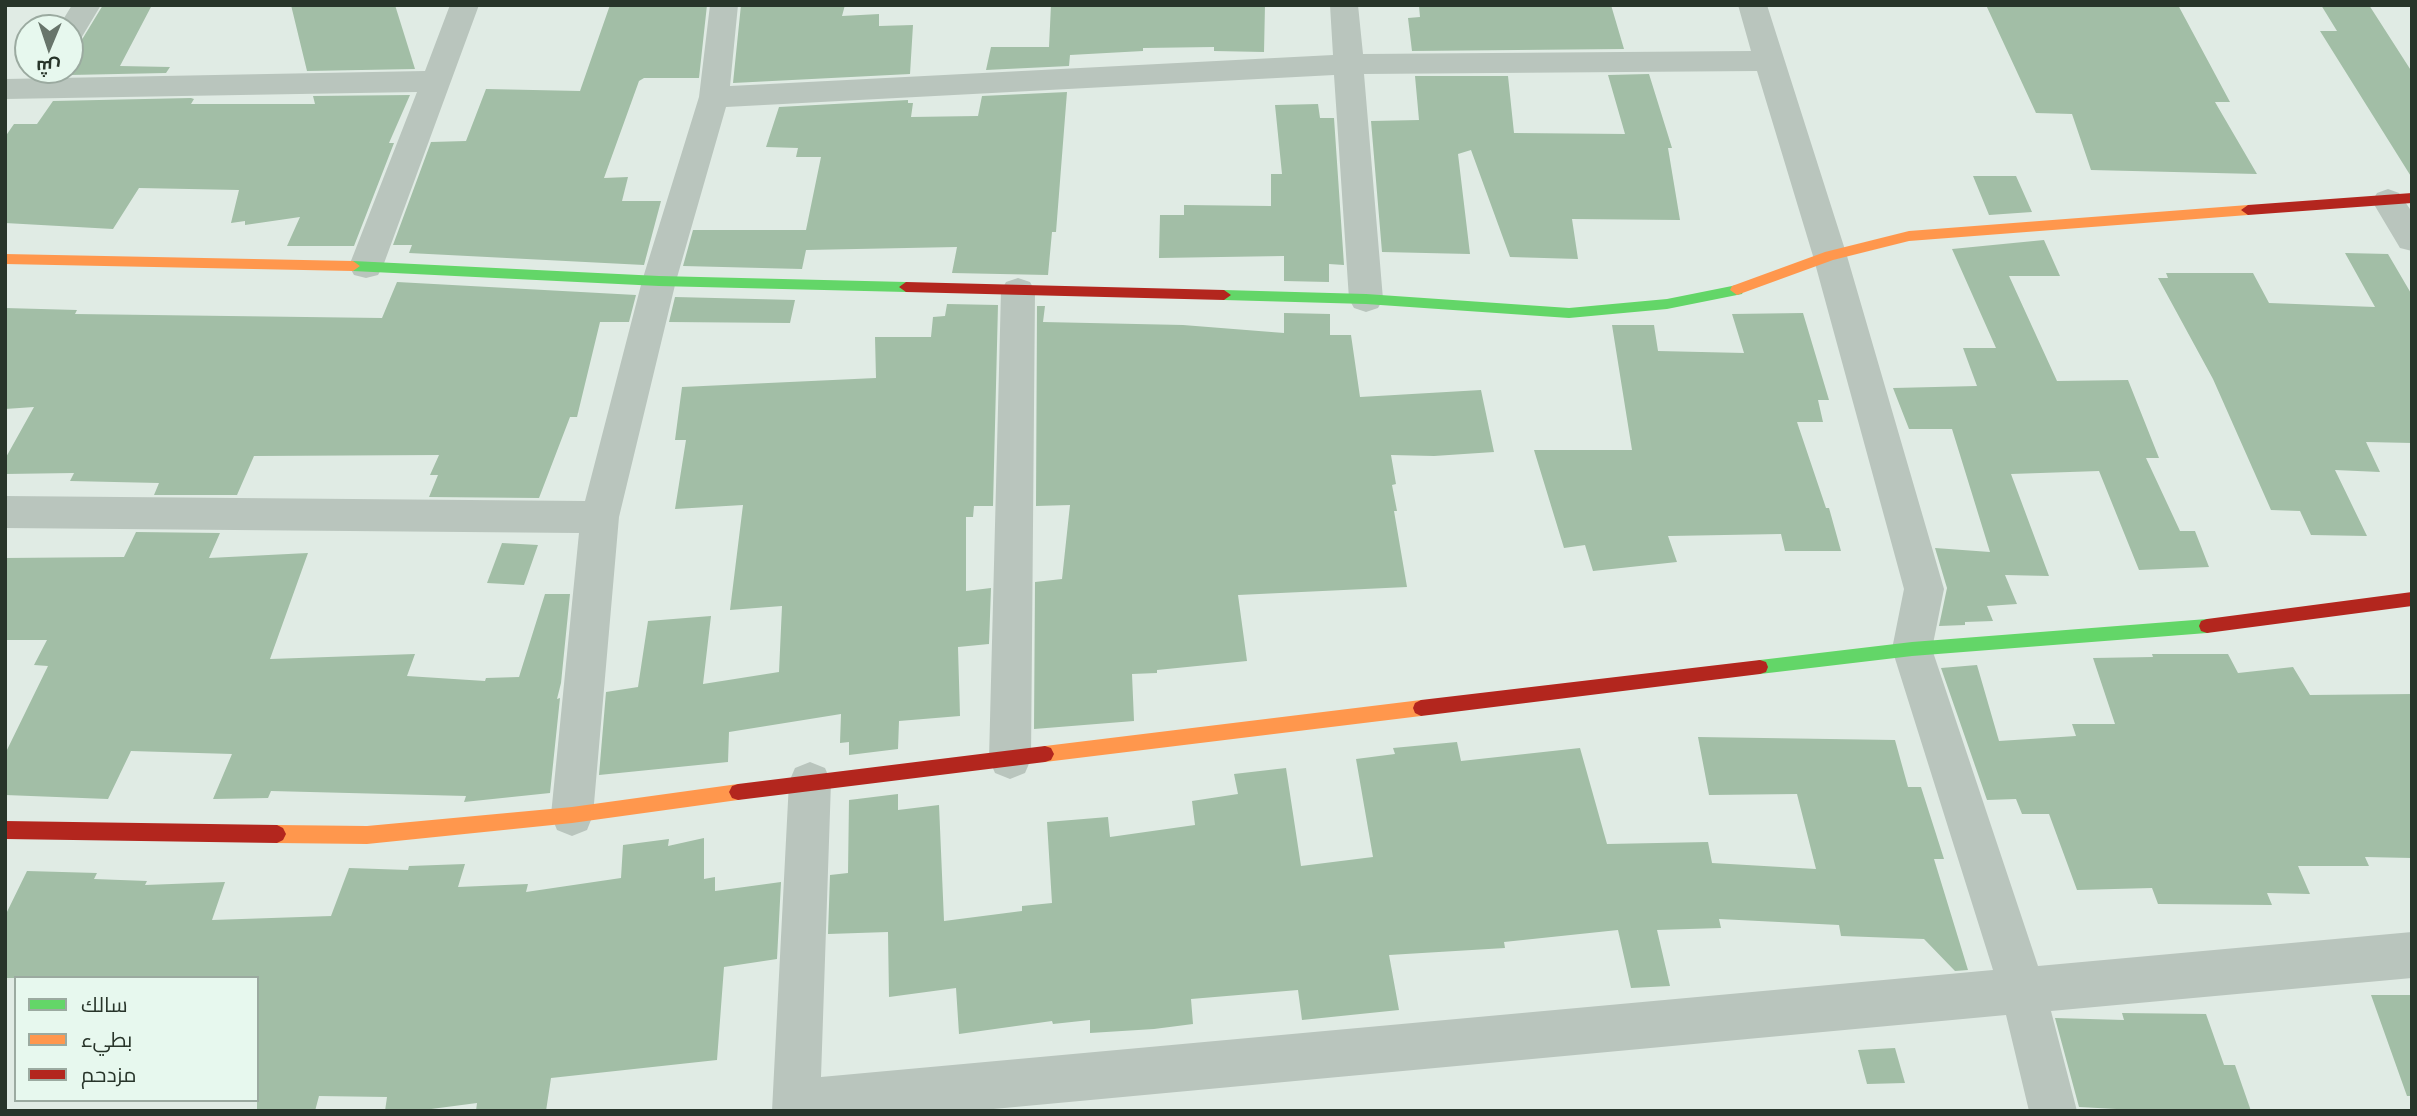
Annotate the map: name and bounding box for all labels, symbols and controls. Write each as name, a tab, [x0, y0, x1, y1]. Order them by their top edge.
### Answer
north arrow	[14, 14, 84, 84]
text: ش	[36, 57, 61, 80]
legend	[14, 976, 259, 1102]
text: سالك	[81, 991, 128, 1016]
text: بطيء	[81, 1026, 132, 1051]
text: مزدحم	[81, 1061, 136, 1086]

